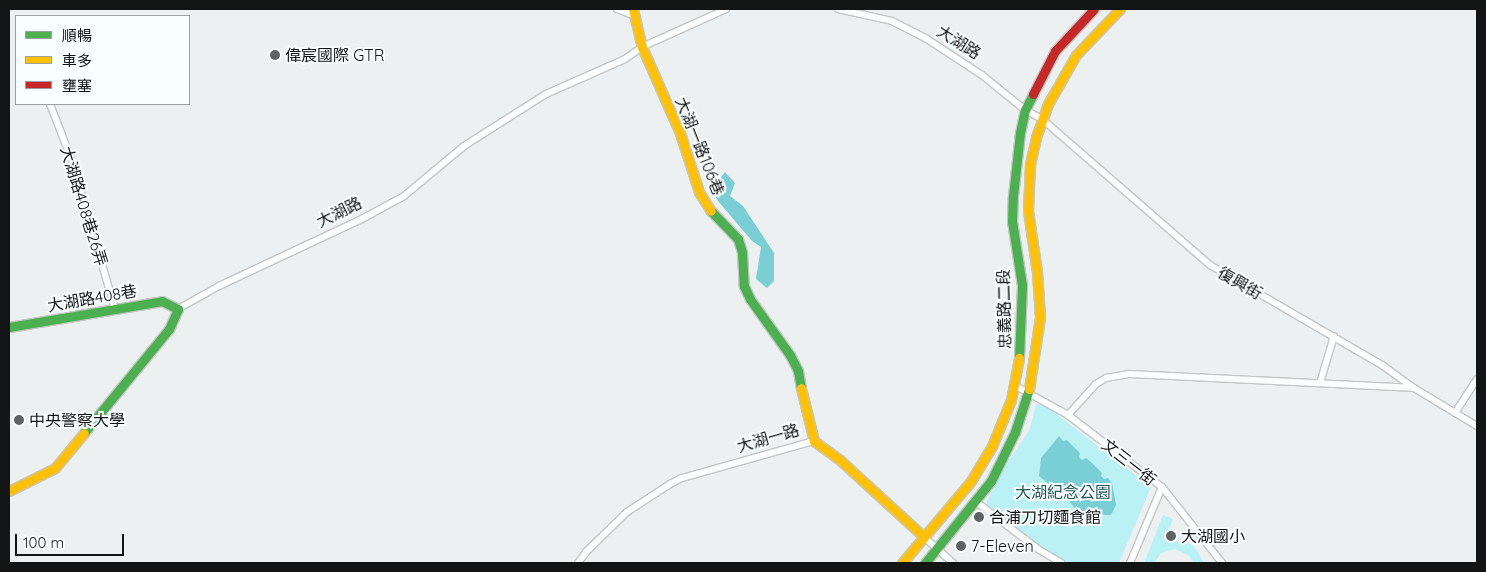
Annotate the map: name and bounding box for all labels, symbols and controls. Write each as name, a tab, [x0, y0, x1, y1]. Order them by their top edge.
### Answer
legend	[15, 15, 190, 105]
street label: 大湖路	[934, 21, 984, 63]
text: 順暢	[62, 26, 92, 45]
place label: 偉宸國際 GTR	[285, 45, 384, 65]
marker: 偉宸國際 GTR	[269, 49, 281, 61]
text: 車多	[62, 51, 92, 70]
text: 壅塞	[62, 76, 92, 95]
street label: 大湖一路106巷	[672, 94, 728, 198]
street label: 大湖路408巷26弄	[57, 144, 111, 268]
street label: 大湖路	[313, 193, 365, 231]
street label: 復興街	[1214, 263, 1266, 303]
street label: 忠義路二段	[994, 269, 1014, 349]
street label: 大湖路408巷	[46, 281, 138, 315]
place label: 中央警察大學	[29, 410, 125, 430]
marker: 中央警察大學	[13, 414, 25, 426]
street label: 大湖一路	[735, 420, 801, 456]
street label: 文三一街	[1098, 435, 1160, 489]
park label: 大湖紀念公園	[1015, 482, 1111, 502]
place label: 合浦刀切麵食館	[989, 507, 1101, 527]
marker: 合浦刀切麵食館	[973, 511, 985, 523]
scale bar	[18, 524, 126, 556]
place label: 大湖國小	[1181, 526, 1245, 546]
marker: 大湖國小	[1165, 530, 1177, 542]
text: 100 m	[23, 533, 64, 552]
place label: 7-Eleven	[971, 536, 1034, 556]
marker: 7-Eleven	[955, 540, 967, 552]

